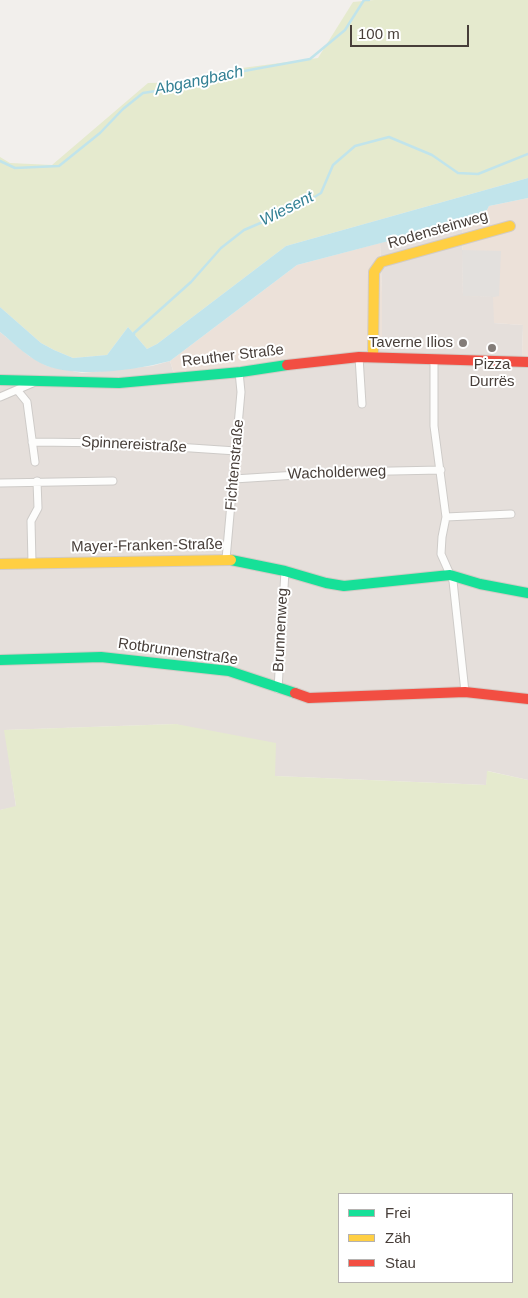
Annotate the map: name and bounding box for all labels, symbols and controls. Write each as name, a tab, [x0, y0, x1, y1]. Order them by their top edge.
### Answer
scale bar	[353, 15, 472, 47]
text: 100 m	[358, 25, 400, 42]
water label: Abgangbach	[153, 62, 245, 100]
water label: Wiesent	[257, 187, 317, 231]
street label: Rodensteinweg	[386, 207, 490, 253]
place label: Taverne Ilios	[369, 334, 453, 352]
marker: Taverne Ilios	[457, 337, 469, 349]
street label: Reuther Straße	[181, 341, 285, 371]
marker: Pizza Durrës	[486, 342, 498, 354]
place label: Pizza Durrës	[469, 356, 515, 391]
street label: Fichtenstraße	[222, 419, 248, 511]
street label: Spinnereistraße	[81, 433, 187, 457]
street label: Wacholderweg	[287, 462, 387, 484]
street label: Mayer-Franken-Straße	[71, 536, 223, 556]
street label: Brunnenweg	[270, 587, 292, 673]
street label: Rotbrunnenstraße	[117, 635, 239, 669]
legend	[338, 1193, 513, 1283]
text: Frei	[385, 1204, 411, 1221]
text: Zäh	[385, 1229, 411, 1246]
text: Stau	[385, 1254, 416, 1271]

